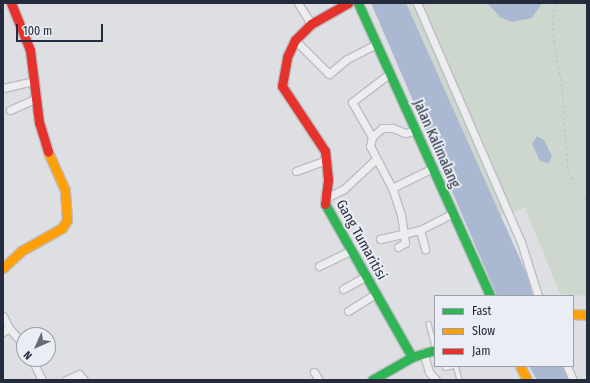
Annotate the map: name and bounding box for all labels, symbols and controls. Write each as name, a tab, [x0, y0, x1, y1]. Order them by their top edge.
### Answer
scale bar	[18, 16, 105, 42]
text: 100 m	[23, 24, 52, 38]
street label: Jalan Kalimalang	[409, 97, 463, 191]
street label: Gang Tumaritisi	[332, 197, 390, 283]
legend	[434, 295, 574, 367]
text: Fast	[472, 304, 491, 318]
text: Slow	[472, 324, 495, 338]
north arrow	[16, 327, 56, 367]
text: Jam	[472, 344, 490, 358]
text: N	[21, 348, 35, 362]

